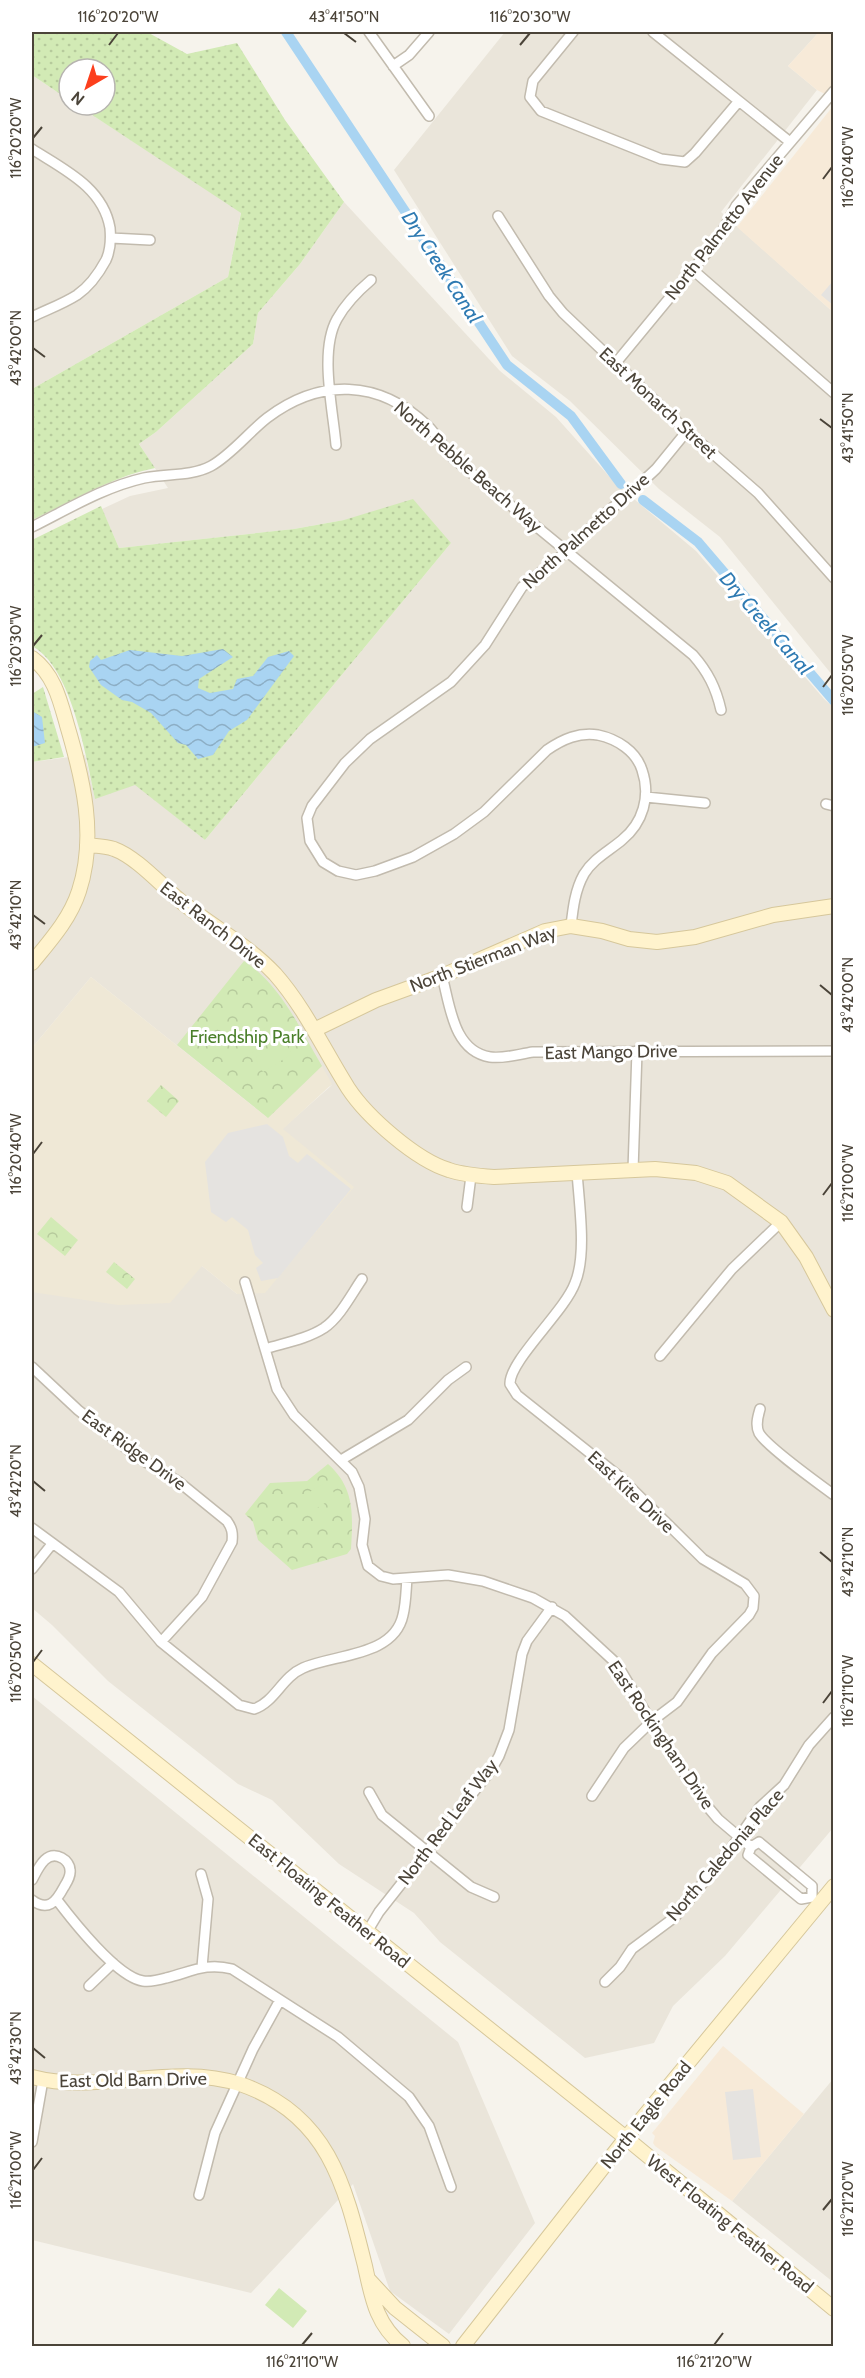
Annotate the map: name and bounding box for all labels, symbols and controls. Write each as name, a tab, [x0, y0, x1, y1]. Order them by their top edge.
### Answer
text: 116°20'20"W	[78, 8, 159, 26]
text: 43°41'50"N	[309, 8, 379, 26]
text: 116°20'30"W	[489, 8, 571, 26]
north arrow	[57, 57, 117, 117]
text: N	[68, 87, 88, 109]
text: 116°20'20"W	[7, 97, 25, 178]
text: 116°20'40"W	[839, 126, 857, 208]
street label: North Palmetto Avenue	[660, 150, 788, 304]
water label: Dry Creek Canal	[397, 206, 487, 328]
text: 43°42'00"N	[7, 310, 25, 386]
street label: East Monarch Street	[595, 343, 721, 463]
text: 43°41'50"N	[839, 393, 857, 463]
street label: North Pebble Beach Way	[390, 397, 546, 537]
street label: North Palmetto Drive	[518, 469, 654, 593]
water label: Dry Creek Canal	[715, 567, 817, 680]
text: 116°20'30"W	[7, 605, 25, 687]
text: 116°20'50"W	[839, 634, 857, 716]
street label: East Ranch Drive	[156, 877, 270, 973]
text: 43°42'10"N	[7, 880, 25, 950]
street label: North Stierman Way	[407, 921, 559, 997]
text: 43°42'00"N	[839, 957, 857, 1033]
park label: Friendship Park	[190, 1026, 305, 1048]
street label: East Mango Drive	[544, 1040, 678, 1064]
text: 116°20'40"W	[7, 1113, 25, 1195]
text: 116°21'00"W	[839, 1143, 857, 1222]
street label: East Ridge Drive	[78, 1405, 190, 1495]
text: 43°42'20"N	[7, 1444, 25, 1518]
street label: East Kite Drive	[583, 1446, 679, 1538]
text: 43°42'10"N	[839, 1527, 857, 1597]
text: 116°20'50"W	[7, 1621, 25, 1703]
text: 116°21'10"W	[839, 1654, 857, 1727]
street label: East Rockingham Drive	[603, 1657, 719, 1813]
street label: North Red Leaf Way	[393, 1755, 503, 1889]
street label: North Caledonia Place	[662, 1784, 788, 1926]
street label: East Floating Feather Road	[244, 1829, 414, 1973]
text: 43°42'30"N	[7, 2011, 25, 2085]
street label: North Eagle Road	[596, 2057, 696, 2173]
street label: East Old Barn Drive	[59, 2068, 207, 2092]
text: 116°21'00"W	[7, 2130, 25, 2209]
street label: West Floating Feather Road	[642, 2150, 818, 2298]
text: 116°21'20"W	[839, 2161, 857, 2237]
text: 116°21'10"W	[266, 2353, 339, 2371]
text: 116°21'20"W	[676, 2353, 752, 2371]

